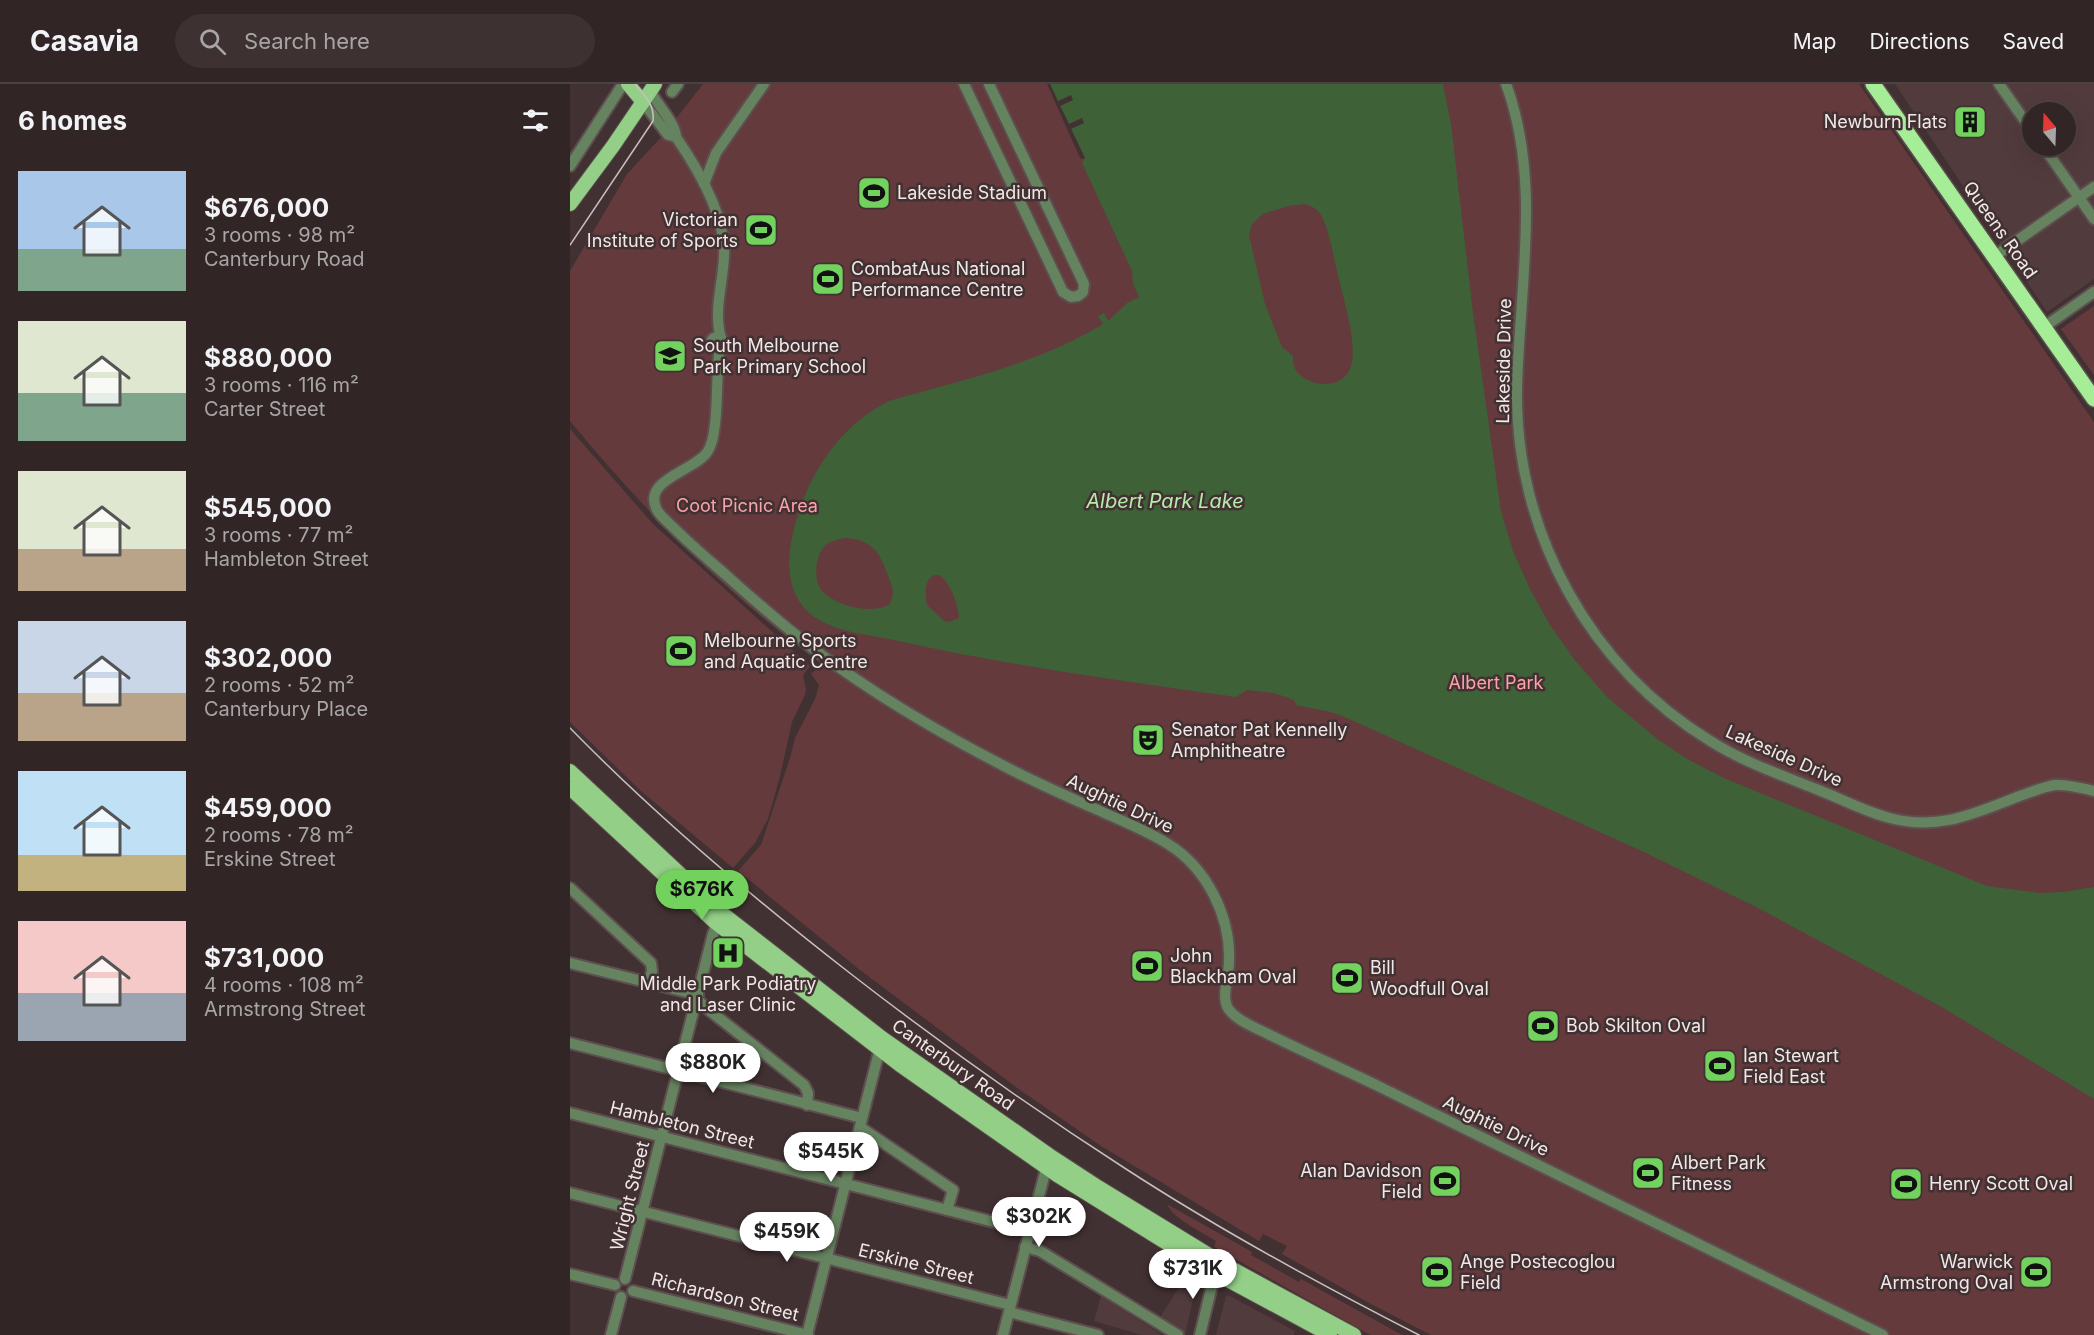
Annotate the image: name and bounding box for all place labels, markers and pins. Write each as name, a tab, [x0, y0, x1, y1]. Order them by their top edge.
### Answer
building icon: Newburn Flats	[1952, 104, 1988, 140]
place label: Newburn Flats	[1824, 111, 1947, 132]
sports icon: Lakeside Stadium	[856, 175, 892, 211]
place label: Lakeside Stadium	[897, 182, 1047, 203]
place label: Victorian Institute of Sports	[587, 209, 738, 251]
sports icon: Victorian Institute of Sports	[743, 212, 779, 248]
place label: CombatAus National Performance Centre	[851, 258, 1025, 300]
sports icon: CombatAus National Performance Centre	[810, 261, 846, 297]
place label: South Melbourne Park Primary School	[693, 335, 866, 377]
school or university icon: South Melbourne Park Primary School	[652, 338, 688, 374]
place label: Melbourne Sports and Aquatic Centre	[704, 630, 868, 672]
sports icon: Melbourne Sports and Aquatic Centre	[663, 633, 699, 669]
place label: Senator Pat Kennelly Amphitheatre	[1171, 719, 1347, 761]
theatre icon: Senator Pat Kennelly Amphitheatre	[1130, 722, 1166, 758]
pin: $676K	[660, 870, 744, 921]
hospital icon: Middle Park Podiatry and Laser Clinic	[710, 935, 746, 971]
place label: John Blackham Oval	[1170, 945, 1296, 987]
sports icon: John Blackham Oval	[1129, 948, 1165, 984]
place label: Bill Woodfull Oval	[1370, 957, 1489, 999]
sports icon: Bill Woodfull Oval	[1329, 960, 1365, 996]
place label: Middle Park Podiatry and Laser Clinic	[640, 973, 816, 1015]
sports icon: Bob Skilton Oval	[1525, 1008, 1561, 1044]
place label: Bob Skilton Oval	[1566, 1015, 1706, 1036]
pin: $880K	[671, 1043, 755, 1094]
place label: Ian Stewart Field East	[1743, 1045, 1839, 1087]
sports icon: Ian Stewart Field East	[1702, 1048, 1738, 1084]
pin: $545K	[789, 1132, 873, 1183]
place label: Albert Park Fitness	[1671, 1152, 1766, 1194]
sports icon: Albert Park Fitness	[1630, 1155, 1666, 1191]
place label: Alan Davidson Field	[1300, 1160, 1422, 1202]
sports icon: Alan Davidson Field	[1427, 1163, 1463, 1199]
sports icon: Henry Scott Oval	[1888, 1166, 1924, 1202]
place label: Henry Scott Oval	[1929, 1173, 2073, 1194]
pin: $302K	[997, 1197, 1081, 1248]
pin: $459K	[745, 1212, 829, 1263]
pin: $731K	[1151, 1249, 1235, 1300]
place label: Ange Postecoglou Field	[1460, 1251, 1615, 1293]
place label: Warwick Armstrong Oval	[1880, 1251, 2013, 1293]
sports icon: Ange Postecoglou Field	[1419, 1254, 1455, 1290]
sports icon: Warwick Armstrong Oval	[2018, 1254, 2054, 1290]

